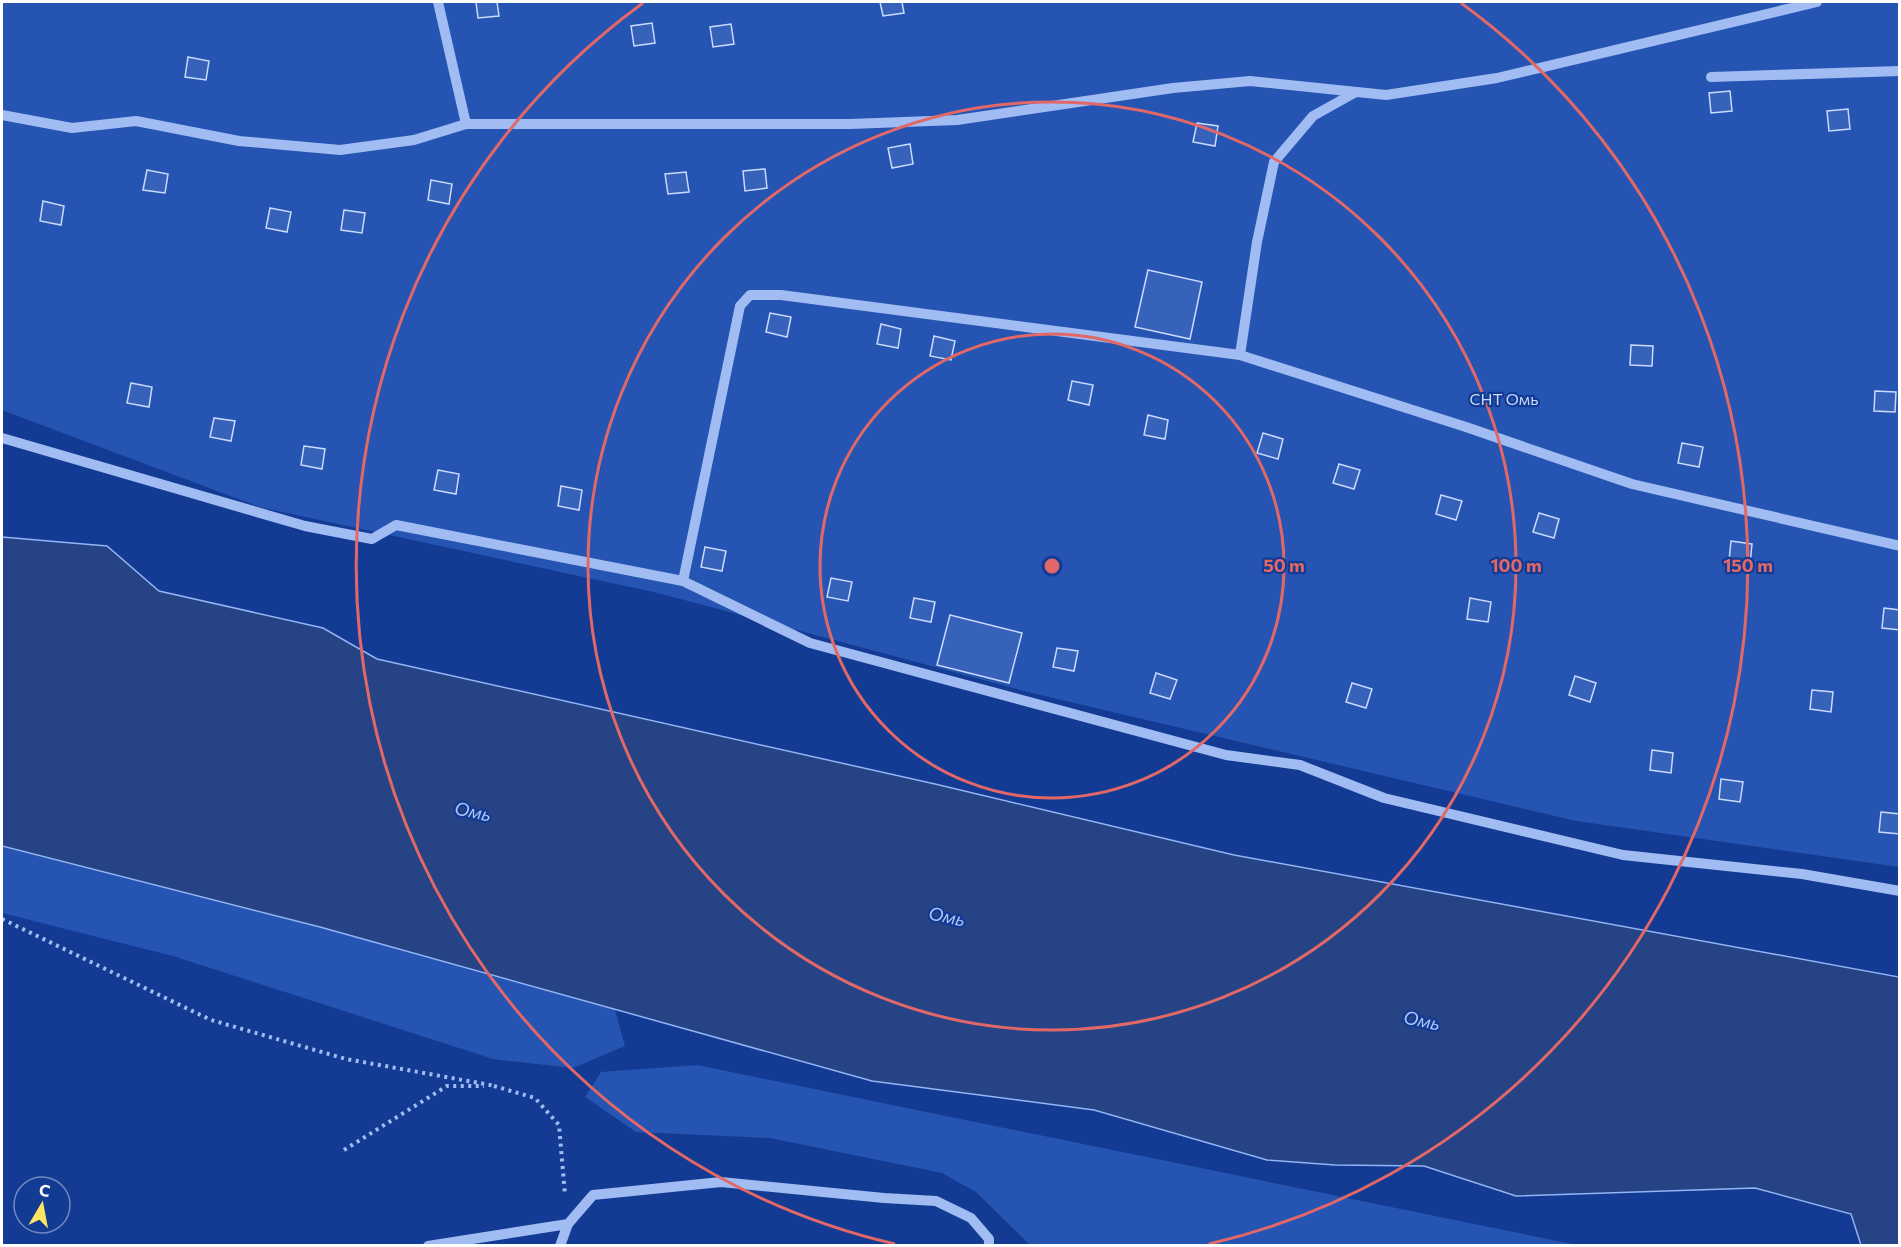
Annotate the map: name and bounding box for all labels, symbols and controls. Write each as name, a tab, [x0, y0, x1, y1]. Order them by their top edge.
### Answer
park label: СНТ Омь	[1470, 389, 1538, 408]
text: 50 m	[1263, 554, 1305, 576]
text: 100 m	[1490, 554, 1542, 576]
text: 150 m	[1723, 554, 1773, 576]
centre of rings	[1042, 556, 1062, 576]
water label: Омь	[453, 796, 493, 826]
water label: Омь	[927, 901, 967, 931]
water label: Омь	[1402, 1005, 1442, 1035]
north arrow	[12, 1175, 72, 1235]
text: С	[38, 1179, 52, 1200]

